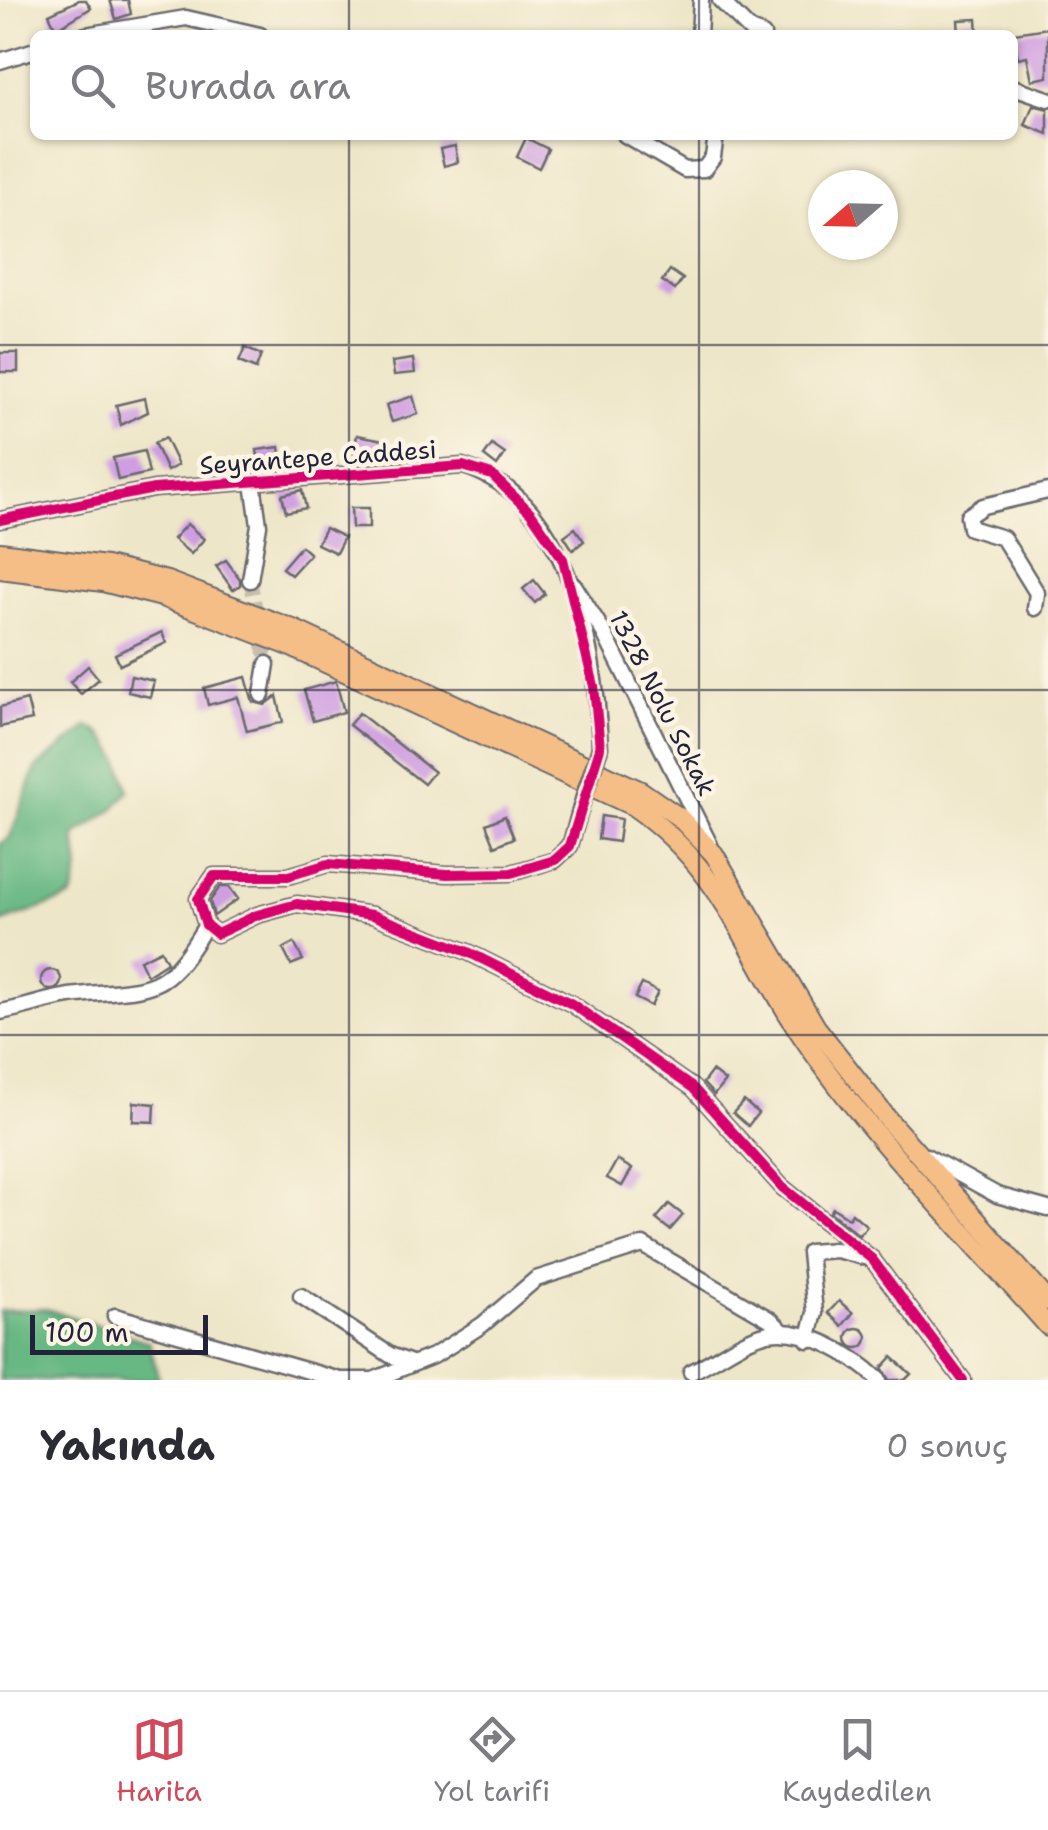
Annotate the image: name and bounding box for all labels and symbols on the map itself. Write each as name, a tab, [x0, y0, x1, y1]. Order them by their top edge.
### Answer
north arrow	[808, 170, 898, 260]
street label: Seyrantepe Caddesi	[198, 432, 438, 482]
street label: 1328 Nolu Sokak	[602, 605, 724, 801]
scale bar	[30, 1310, 208, 1354]

